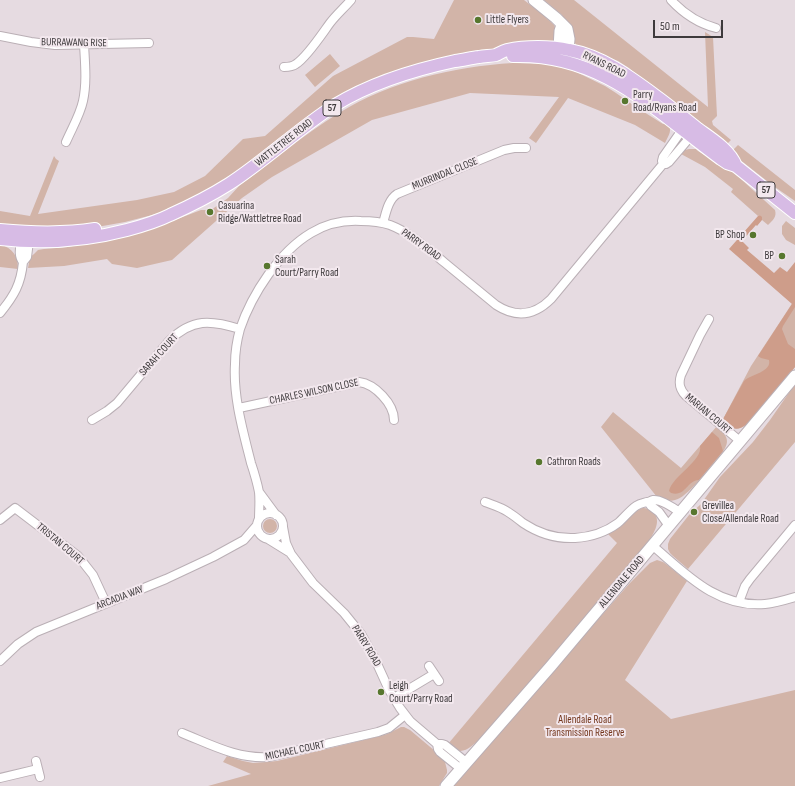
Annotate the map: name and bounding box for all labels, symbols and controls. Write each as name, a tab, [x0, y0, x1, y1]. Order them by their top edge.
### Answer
scale bar	[655, 12, 725, 38]
place label: Little Flyers	[486, 13, 529, 27]
marker: Little Flyers	[473, 15, 483, 25]
text: 50 m	[660, 19, 680, 34]
street label: BURRAWANG RISE	[41, 36, 107, 50]
street label: RYANS ROAD	[580, 49, 628, 81]
place label: Parry Road/Ryans Road	[633, 88, 696, 114]
marker: Parry Road/Ryans Road	[620, 96, 630, 106]
road number: 57	[323, 100, 341, 116]
street label: WATTLETREE ROAD	[253, 116, 315, 170]
street label: MURRINDAL CLOSE	[410, 155, 480, 193]
road number: 57	[757, 182, 775, 198]
place label: Casuarina Ridge/Wattletree Road	[218, 199, 301, 225]
marker: Casuarina Ridge/Wattletree Road	[205, 207, 215, 217]
street label: PARRY ROAD	[399, 226, 443, 264]
place label: BP Shop	[715, 228, 745, 242]
marker: BP Shop	[748, 230, 758, 240]
place label: BP	[764, 249, 774, 263]
marker: BP	[777, 251, 787, 261]
place label: Sarah Court/Parry Road	[275, 253, 339, 279]
marker: Sarah Court/Parry Road	[262, 261, 272, 271]
street label: SARAH COURT	[137, 331, 181, 379]
street label: CHARLES WILSON CLOSE	[268, 376, 360, 408]
street label: MARIAN COURT	[682, 391, 734, 437]
place label: Cathron Roads	[547, 455, 601, 469]
marker: Cathron Roads	[534, 457, 544, 467]
place label: Grevillea Close/Allendale Road	[702, 499, 779, 525]
marker: Grevillea Close/Allendale Road	[689, 507, 699, 517]
street label: TRISTAN COURT	[34, 520, 86, 568]
street label: ALLENDALE ROAD	[596, 553, 648, 611]
street label: ARCADIA WAY	[94, 583, 146, 613]
street label: PARRY ROAD	[349, 623, 383, 669]
place label: Leigh Court/Parry Road	[389, 679, 453, 705]
marker: Leigh Court/Parry Road	[376, 687, 386, 697]
park label: Allendale Road Transmission Reserve	[545, 713, 625, 739]
street label: MICHAEL COURT	[264, 738, 326, 764]

